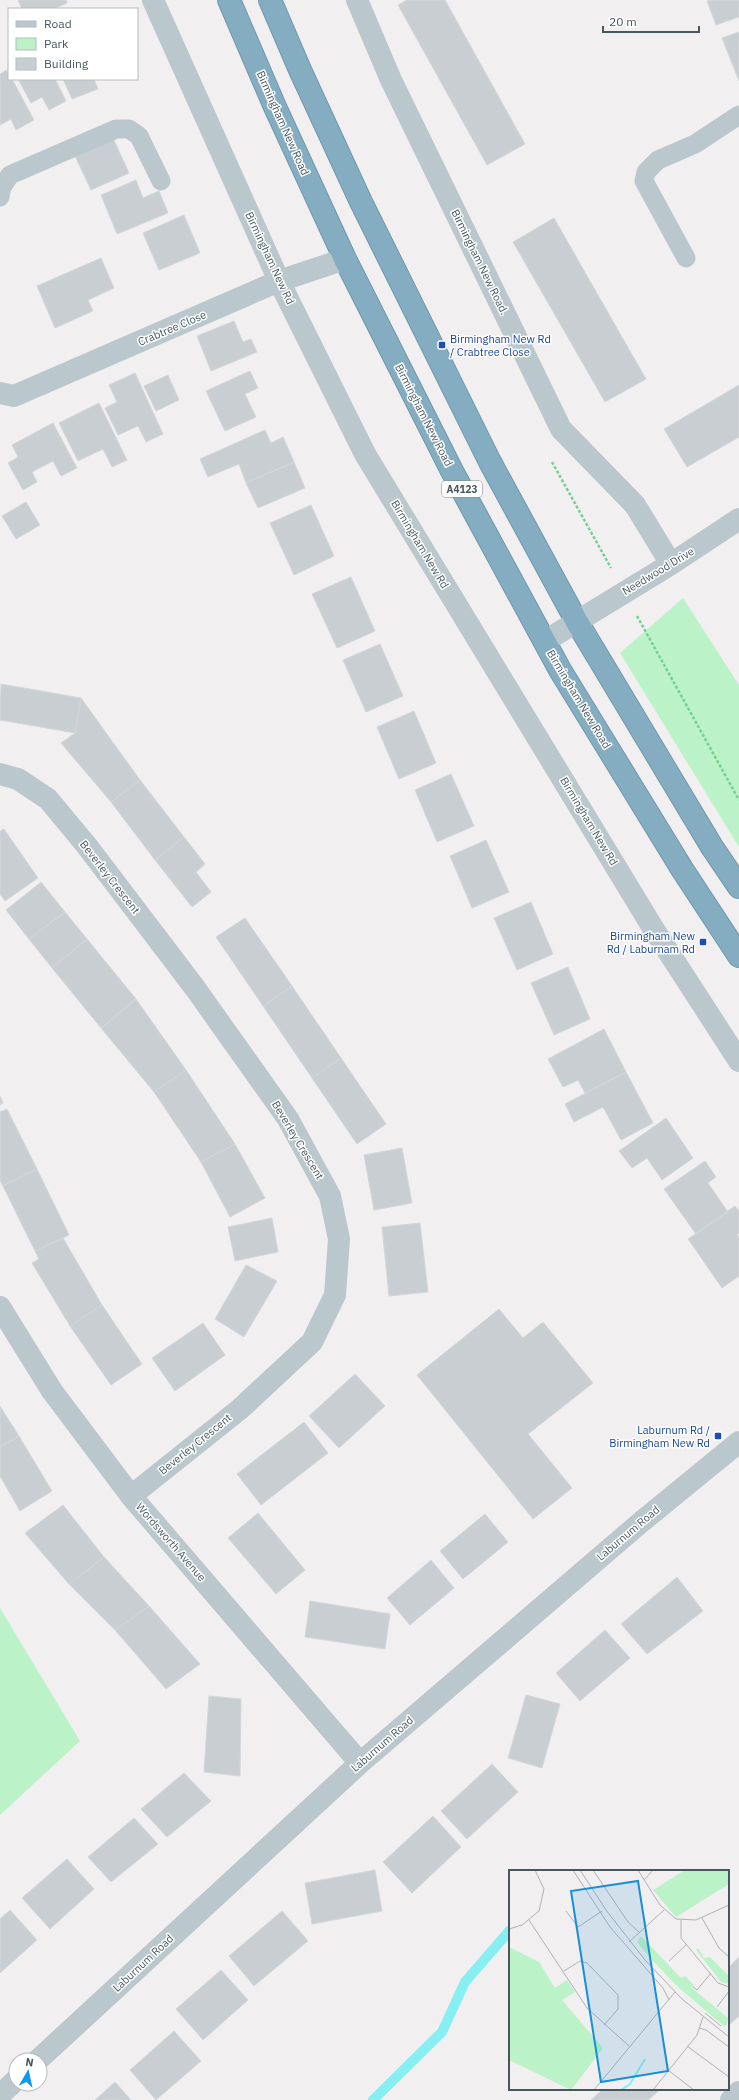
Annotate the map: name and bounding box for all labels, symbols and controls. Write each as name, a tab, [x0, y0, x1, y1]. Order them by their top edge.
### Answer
legend	[8, 8, 138, 80]
scale bar	[603, 8, 699, 34]
text: 20 m	[609, 14, 637, 29]
text: Road	[44, 16, 72, 31]
text: Park	[44, 36, 69, 51]
text: Building	[44, 56, 89, 71]
street label: Birmingham New Road	[254, 69, 312, 177]
street label: Birmingham New Road.	[448, 207, 512, 317]
street label: Birmingham New Rd	[242, 209, 298, 307]
street label: Crabtree Close	[136, 307, 208, 349]
place label: Birmingham New Rd / Crabtree Close	[450, 332, 551, 359]
marker: Birmingham New Rd / Crabtree Close	[437, 340, 447, 350]
street label: Birmingham New Road	[392, 362, 456, 468]
road number: A4123	[442, 481, 482, 497]
street label: Birmingham New Rd	[388, 497, 452, 591]
street label: Needwood Drive	[619, 544, 697, 598]
street label: Birmingham New Road	[544, 647, 614, 751]
street label: Birmingham New Rd	[557, 774, 621, 868]
street label: Beverley Crescent	[77, 837, 143, 917]
place label: Birmingham New Rd / Laburnam Rd	[607, 929, 696, 956]
marker: Birmingham New Rd / Laburnam Rd	[698, 937, 708, 947]
street label: Beverley Crescent	[269, 1098, 327, 1182]
street label: Beverley Crescent	[156, 1410, 234, 1478]
place label: Laburnum Rd / Birmingham New Rd	[609, 1423, 710, 1450]
marker: Laburnum Rd / Birmingham New Rd	[713, 1431, 723, 1441]
street label: Wordsworth Avenue	[133, 1500, 209, 1584]
street label: Laburnum Road	[594, 1503, 662, 1563]
street label: Laburnum Road	[348, 1713, 416, 1775]
inset map	[509, 1870, 729, 2090]
street label: Laburnum Road	[110, 1931, 176, 1995]
north arrow	[8, 2052, 48, 2092]
text: N	[25, 2055, 35, 2070]

